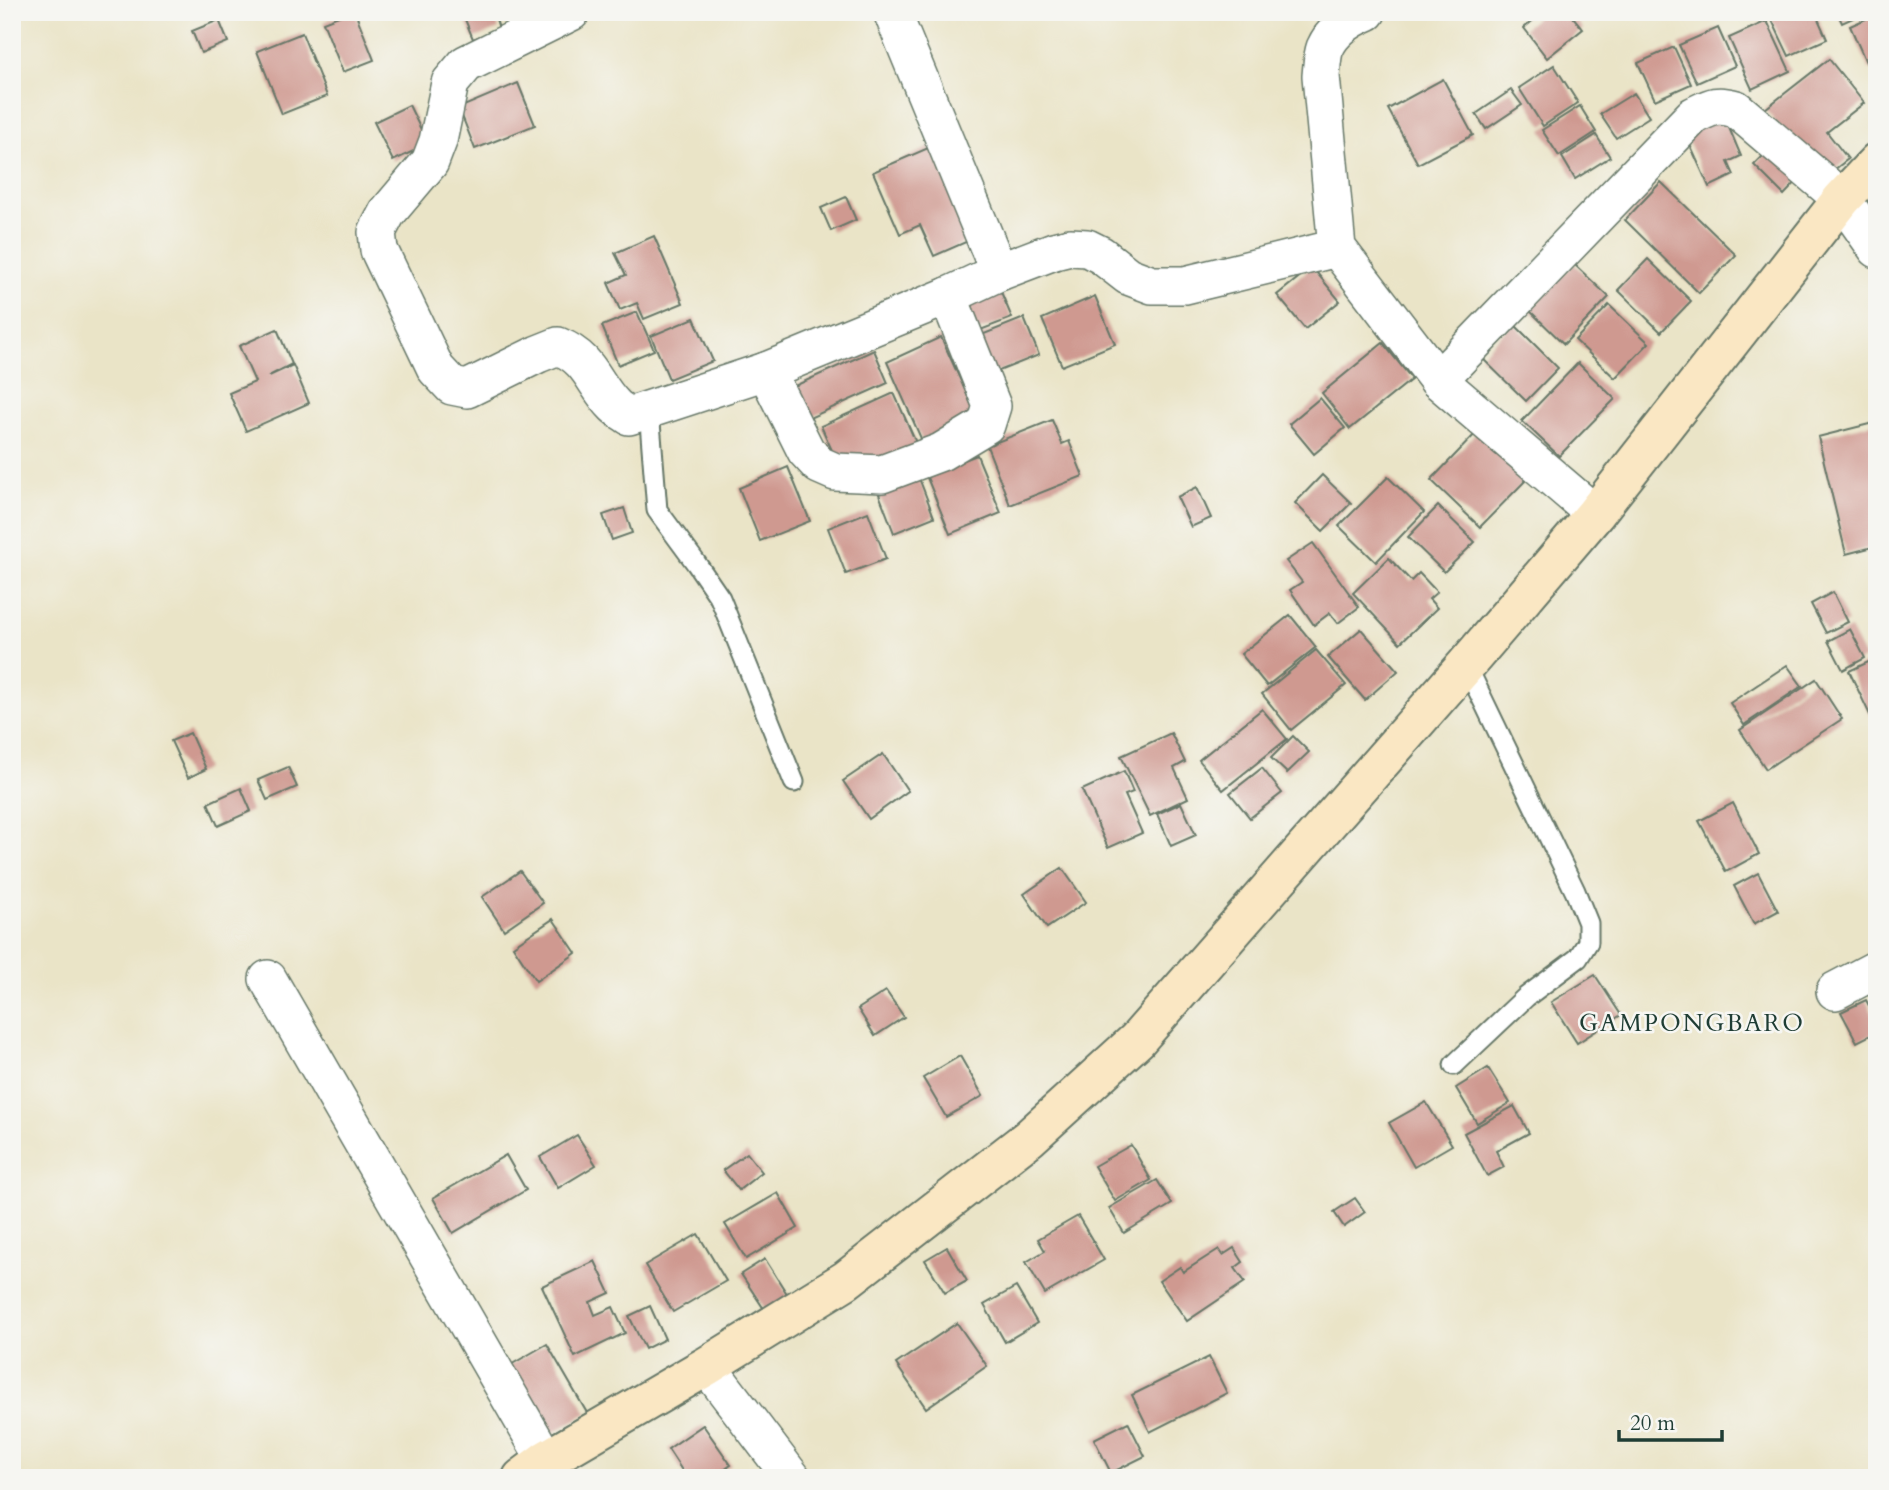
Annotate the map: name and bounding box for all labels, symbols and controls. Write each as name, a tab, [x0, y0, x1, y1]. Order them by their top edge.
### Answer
district label: GAMPONGBARO	[1579, 1007, 1805, 1040]
scale bar	[1619, 1399, 1723, 1443]
text: 20 m	[1630, 1409, 1675, 1438]

